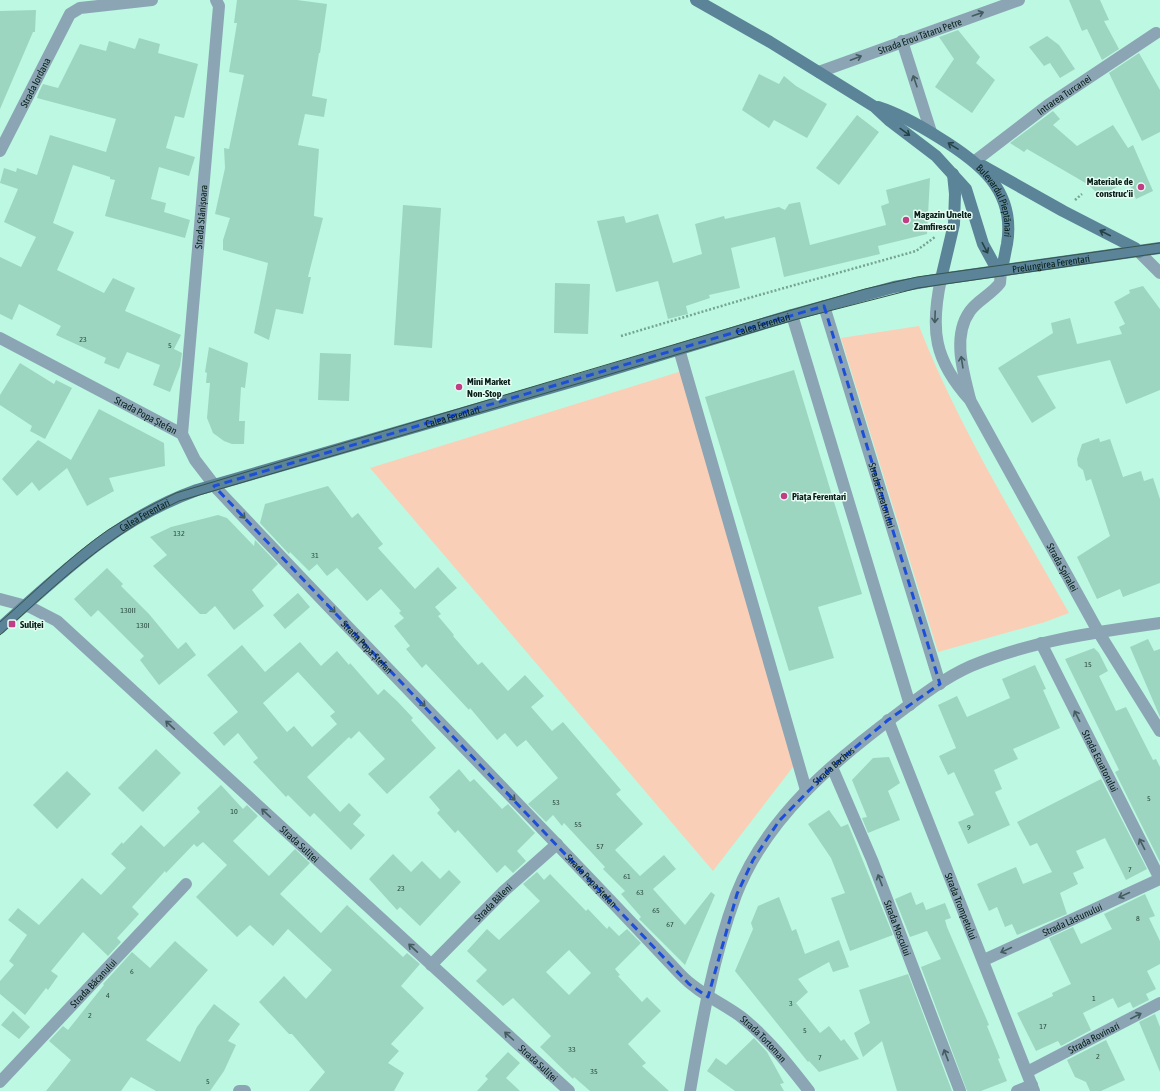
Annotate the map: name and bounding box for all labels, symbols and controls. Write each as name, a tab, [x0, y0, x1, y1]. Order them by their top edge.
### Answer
one-way arrow	[972, 10, 984, 18]
street label: Strada Erou Tătaru Petre	[876, 15, 963, 56]
one-way arrow	[849, 53, 861, 61]
street label: Strada Iordana	[18, 55, 52, 109]
street label: Intrarea Turcanei	[1035, 72, 1093, 117]
one-way arrow	[911, 76, 919, 88]
one-way arrow	[900, 127, 911, 136]
one-way arrow	[948, 142, 959, 150]
street label: Bulevardul Pieptănari	[974, 162, 1014, 238]
place label: Materiale de construc'ii	[1087, 176, 1133, 199]
marker: Materiale de construc'ii	[1136, 182, 1146, 192]
street label: Strada Stânișoara	[193, 184, 209, 249]
place label: Magazin Unelte Zamfirescu	[914, 209, 972, 232]
marker: Magazin Unelte Zamfirescu	[901, 215, 911, 225]
one-way arrow	[1099, 229, 1111, 236]
one-way arrow	[982, 241, 989, 253]
street label: Prelungirea Ferentari	[1011, 252, 1091, 274]
street label: Calea Ferentari	[735, 310, 791, 337]
one-way arrow	[932, 310, 939, 323]
house number: 23	[79, 335, 87, 344]
house number: 5	[168, 341, 172, 350]
one-way arrow	[958, 355, 966, 368]
place label: Mini Market Non-Stop	[467, 376, 511, 399]
marker: Mini Market Non-Stop	[454, 382, 464, 392]
street label: Strada Popa Ștefan	[113, 394, 179, 436]
street label: Calea Ferentari	[424, 403, 481, 429]
street label: Strada Ecuatorului	[867, 461, 897, 529]
marker: Piața Ferentari	[779, 491, 789, 501]
place label: Piața Ferentari	[792, 491, 846, 502]
street label: Calea Ferentari	[117, 496, 171, 533]
one-way arrow	[236, 509, 246, 519]
house number: 132	[173, 529, 185, 538]
street label: Strada Spiralei	[1045, 541, 1080, 593]
house number: 31	[311, 551, 319, 560]
one-way arrow	[326, 603, 336, 613]
house number: 130II	[120, 606, 136, 615]
street label: Strada Popa Ștefan	[339, 618, 395, 676]
marker: Suliței	[7, 619, 17, 629]
place label: Suliței	[20, 619, 44, 630]
house number: 130I	[136, 621, 150, 630]
house number: 15	[1084, 660, 1092, 669]
one-way arrow	[416, 697, 426, 707]
one-way arrow	[1073, 710, 1080, 722]
one-way arrow	[165, 720, 175, 730]
street label: Strada Ecuatorului	[1080, 728, 1121, 794]
street label: Strada Bachus	[810, 744, 857, 787]
one-way arrow	[506, 791, 516, 801]
house number: 5	[1147, 794, 1151, 803]
house number: 53	[552, 798, 560, 807]
house number: 10	[230, 807, 238, 816]
one-way arrow	[261, 808, 271, 818]
house number: 55	[574, 820, 582, 829]
street label: Strada Suliței	[278, 823, 322, 864]
house number: 9	[967, 823, 971, 832]
one-way arrow	[1138, 838, 1145, 850]
house number: 57	[596, 842, 604, 851]
street label: Strada Popa Ștefan	[564, 852, 620, 909]
house number: 7	[1128, 865, 1132, 874]
street label: Strada Trompetului	[943, 871, 979, 941]
house number: 61	[623, 872, 631, 881]
one-way arrow	[876, 875, 884, 887]
street label: Strada Băleni	[472, 881, 514, 924]
house number: 23	[397, 884, 405, 893]
house number: 63	[636, 888, 644, 897]
one-way arrow	[1119, 892, 1131, 899]
street label: Strada Moscului	[882, 899, 913, 957]
street label: Strada Lăstunului	[1040, 901, 1104, 938]
house number: 65	[652, 906, 660, 915]
house number: 8	[1136, 914, 1140, 923]
house number: 67	[666, 920, 674, 929]
one-way arrow	[408, 944, 418, 953]
one-way arrow	[1001, 947, 1013, 954]
street label: Strada Băcanului	[68, 956, 119, 1009]
house number: 6	[130, 967, 134, 976]
house number: 4	[106, 991, 110, 1000]
house number: 1	[1092, 994, 1096, 1003]
house number: 3	[789, 999, 793, 1008]
house number: 2	[88, 1011, 92, 1020]
one-way arrow	[1130, 1011, 1142, 1019]
street label: Strada Tortoman	[738, 1013, 789, 1064]
street label: Strada Rovinari	[1066, 1020, 1121, 1055]
house number: 17	[1039, 1022, 1047, 1031]
house number: 5	[803, 1026, 807, 1035]
one-way arrow	[504, 1032, 514, 1041]
street label: Strada Suliței	[517, 1042, 560, 1084]
house number: 33	[568, 1045, 576, 1054]
one-way arrow	[941, 1049, 949, 1061]
house number: 2	[1096, 1052, 1100, 1061]
house number: 7	[818, 1053, 822, 1062]
house number: 35	[590, 1067, 598, 1076]
house number: 5	[206, 1077, 210, 1086]

